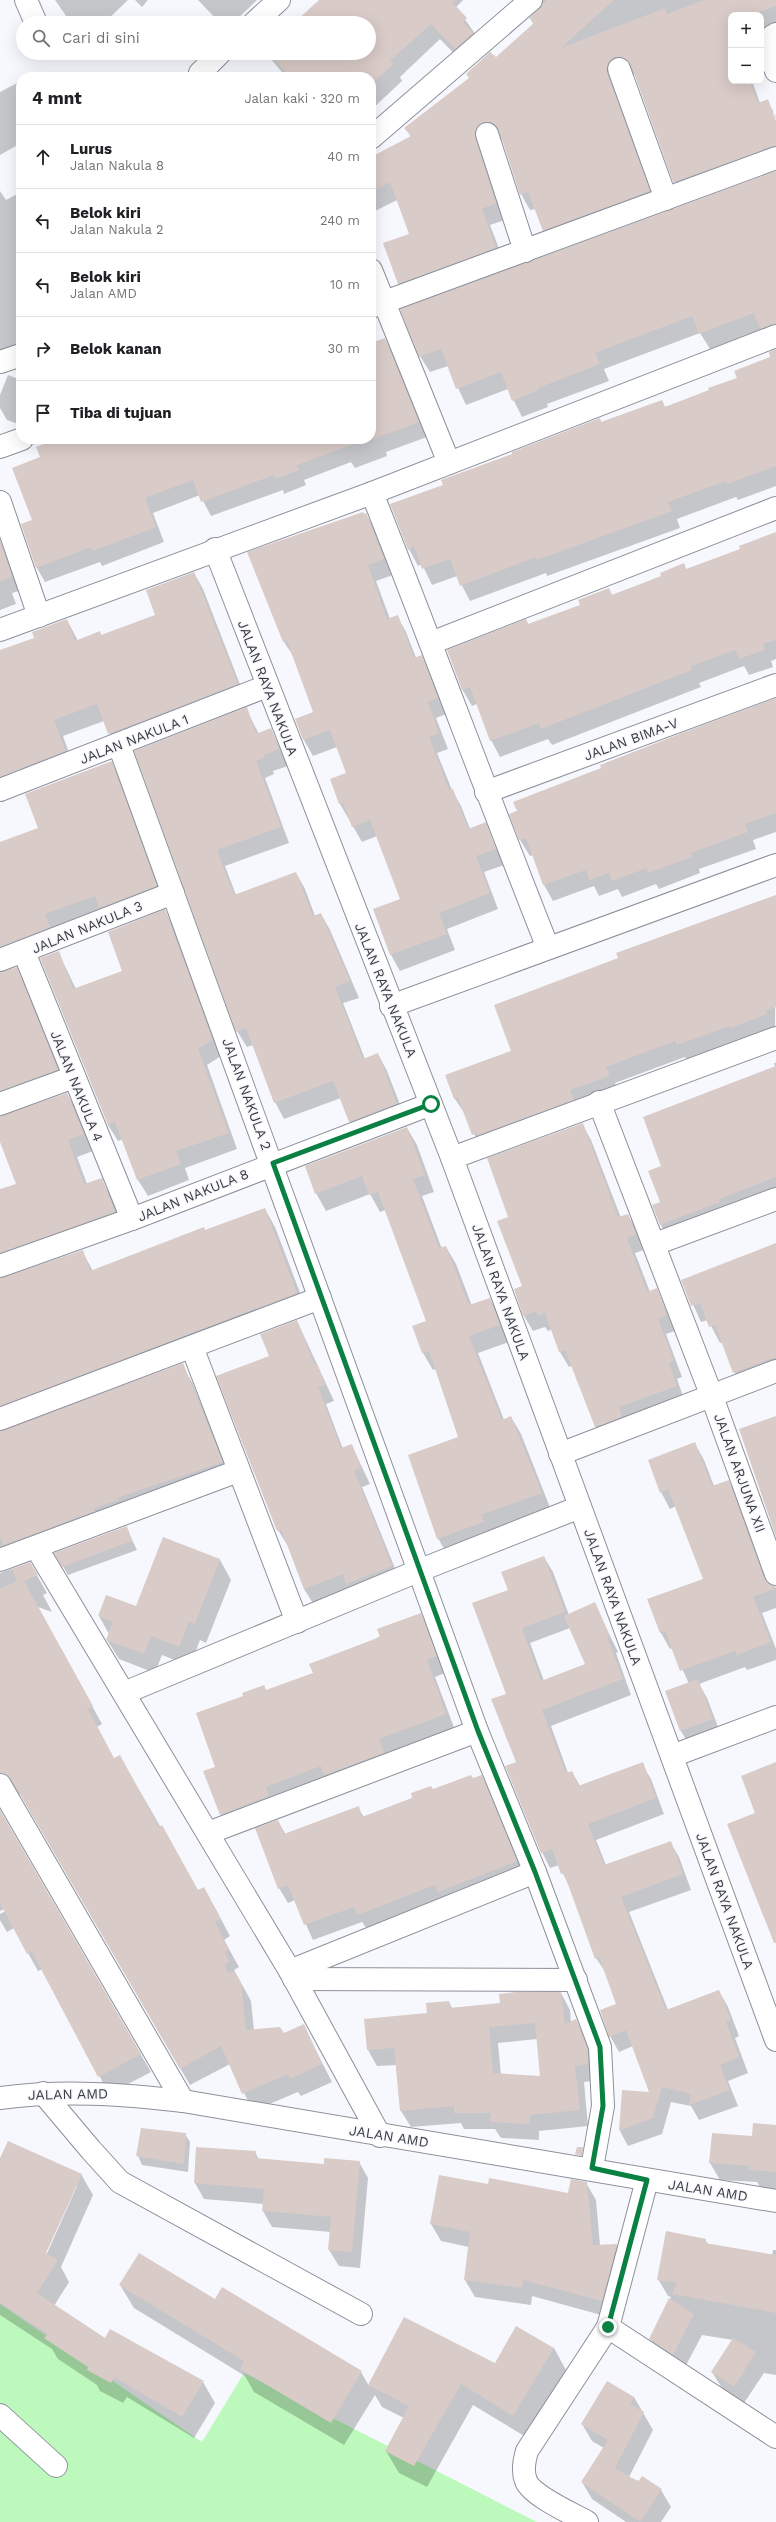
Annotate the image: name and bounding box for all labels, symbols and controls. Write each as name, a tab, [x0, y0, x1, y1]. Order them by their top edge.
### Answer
map controls	[728, 12, 764, 84]
button: +	[728, 12, 764, 48]
search box	[16, 16, 376, 60]
icon: search	[30, 27, 52, 49]
text: Cari di sini	[62, 29, 140, 47]
button: −	[728, 48, 764, 84]
text: 4 mnt	[32, 88, 82, 108]
text: Jalan kaki · 320 m	[244, 91, 360, 106]
text: Lurus	[70, 140, 112, 158]
icon: ahead	[32, 146, 54, 168]
text: 40 m	[327, 149, 360, 164]
text: Jalan Nakula 8	[70, 158, 164, 173]
text: Belok kiri	[70, 204, 141, 222]
icon: left	[32, 210, 54, 232]
text: 240 m	[320, 213, 360, 228]
text: Jalan Nakula 2	[70, 222, 164, 237]
text: Belok kiri	[70, 268, 141, 286]
icon: left	[32, 274, 54, 296]
text: 10 m	[330, 277, 360, 292]
text: Jalan AMD	[70, 286, 137, 301]
icon: right	[32, 338, 54, 360]
text: Belok kanan	[70, 340, 161, 358]
text: 30 m	[328, 341, 360, 356]
icon: arrive	[32, 402, 54, 424]
text: Tiba di tujuan	[70, 404, 172, 422]
street label: JALAN RAYA NAKULA	[235, 618, 301, 758]
street label: JALAN NAKULA 1	[77, 711, 191, 767]
street label: JALAN BIMA-V	[582, 715, 680, 763]
street label: JALAN NAKULA 3	[29, 897, 145, 957]
street label: JALAN RAYA NAKULA	[352, 920, 420, 1060]
street label: JALAN NAKULA 4	[47, 1028, 107, 1144]
street label: JALAN NAKULA 2	[219, 1036, 275, 1152]
route start	[422, 1095, 440, 1113]
street label: JALAN NAKULA 8	[135, 1165, 251, 1225]
street label: JALAN RAYA NAKULA	[469, 1222, 533, 1362]
street label: JALAN ARJUNA XII	[711, 1411, 769, 1535]
street label: JALAN RAYA NAKULA	[581, 1527, 645, 1667]
street label: JALAN RAYA NAKULA	[693, 1831, 757, 1971]
street label: JALAN AMD	[28, 2085, 108, 2103]
street label: JALAN AMD	[348, 2122, 430, 2150]
street label: JALAN AMD	[667, 2176, 749, 2204]
route end	[599, 2318, 617, 2336]

